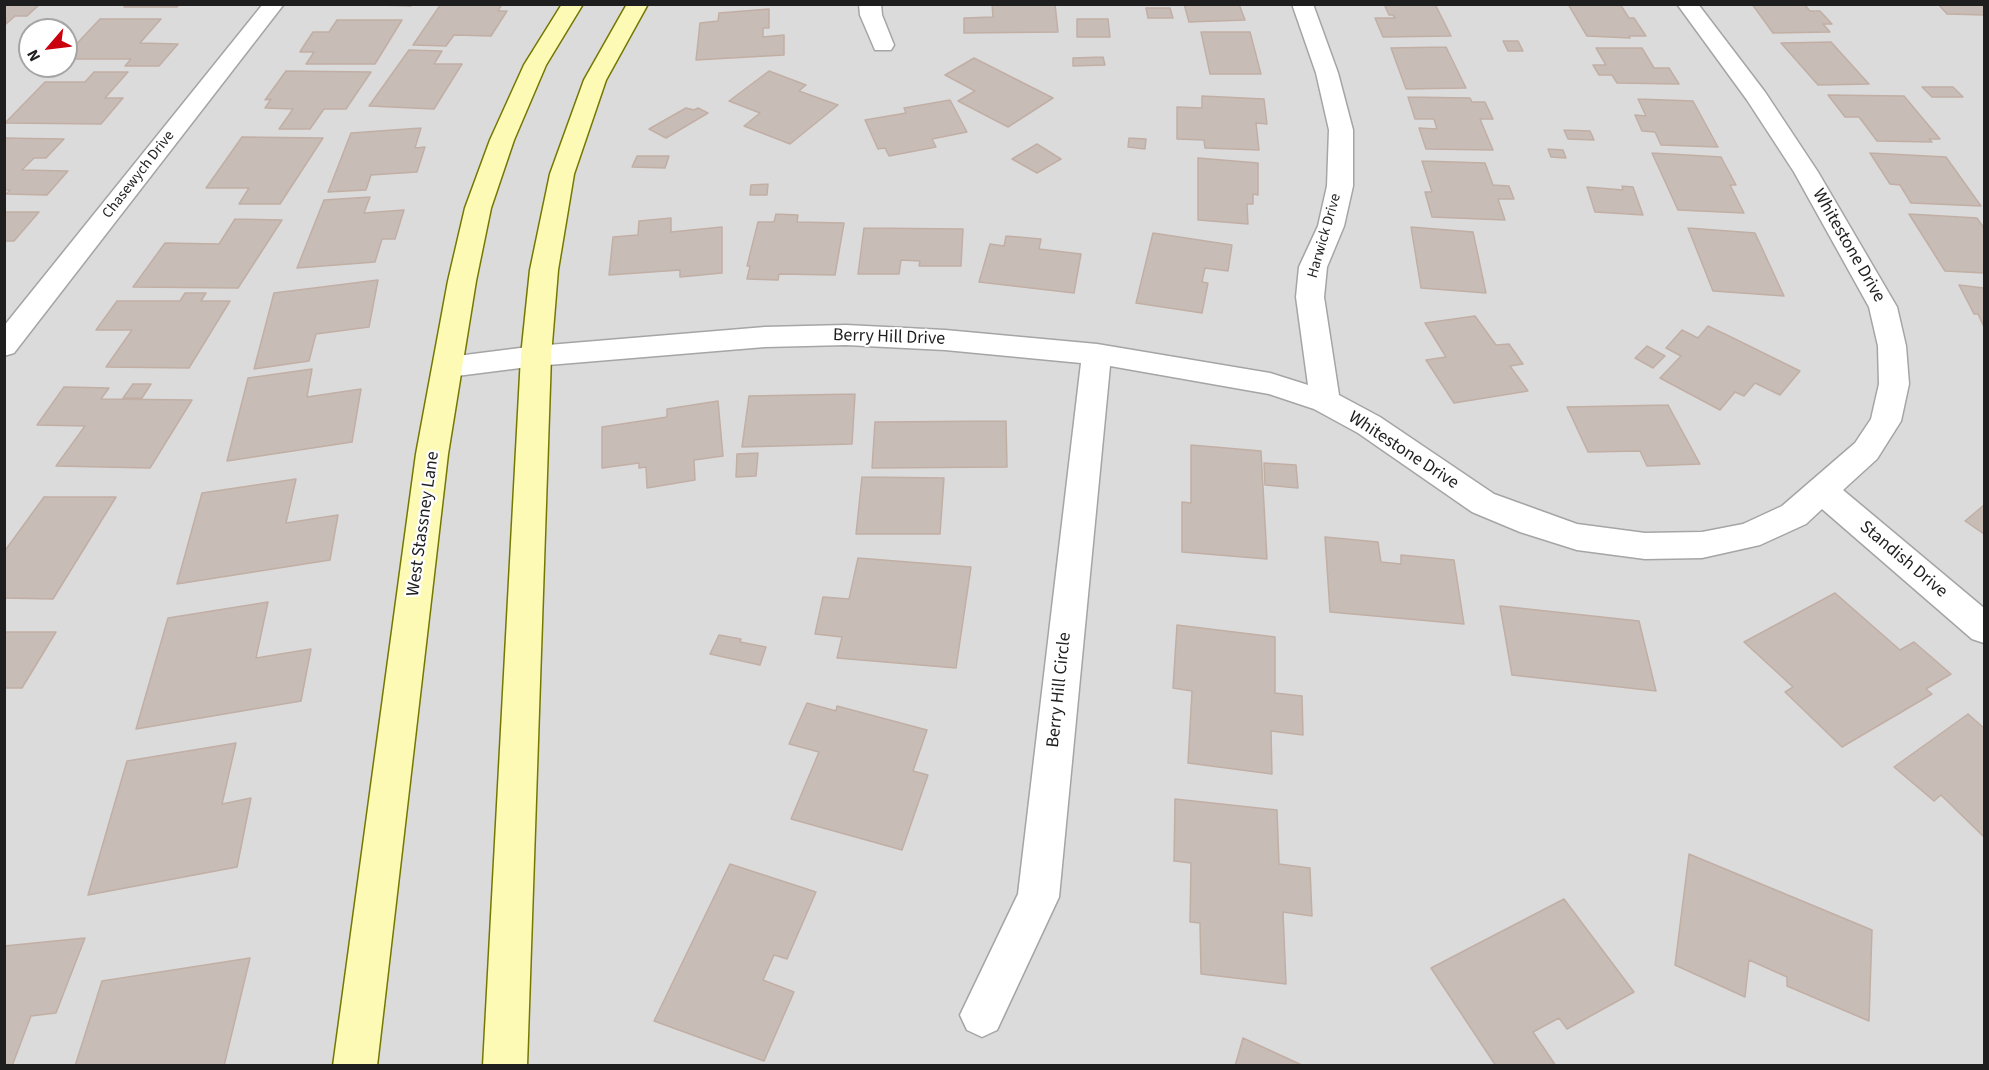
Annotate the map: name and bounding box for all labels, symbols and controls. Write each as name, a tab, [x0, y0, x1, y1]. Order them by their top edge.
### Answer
north arrow	[18, 18, 78, 78]
text: N	[22, 46, 46, 65]
street label: Chasewych Drive	[99, 128, 179, 222]
street label: Whitestone Drive	[1807, 185, 1889, 307]
street label: Harwick Drive	[1304, 192, 1346, 280]
street label: Berry Hill Drive	[832, 325, 946, 351]
street label: Whitestone Drive	[1344, 407, 1462, 495]
street label: West Stassney Lane	[403, 450, 445, 598]
street label: Standish Drive	[1855, 517, 1951, 603]
street label: Berry Hill Circle	[1043, 631, 1077, 749]

